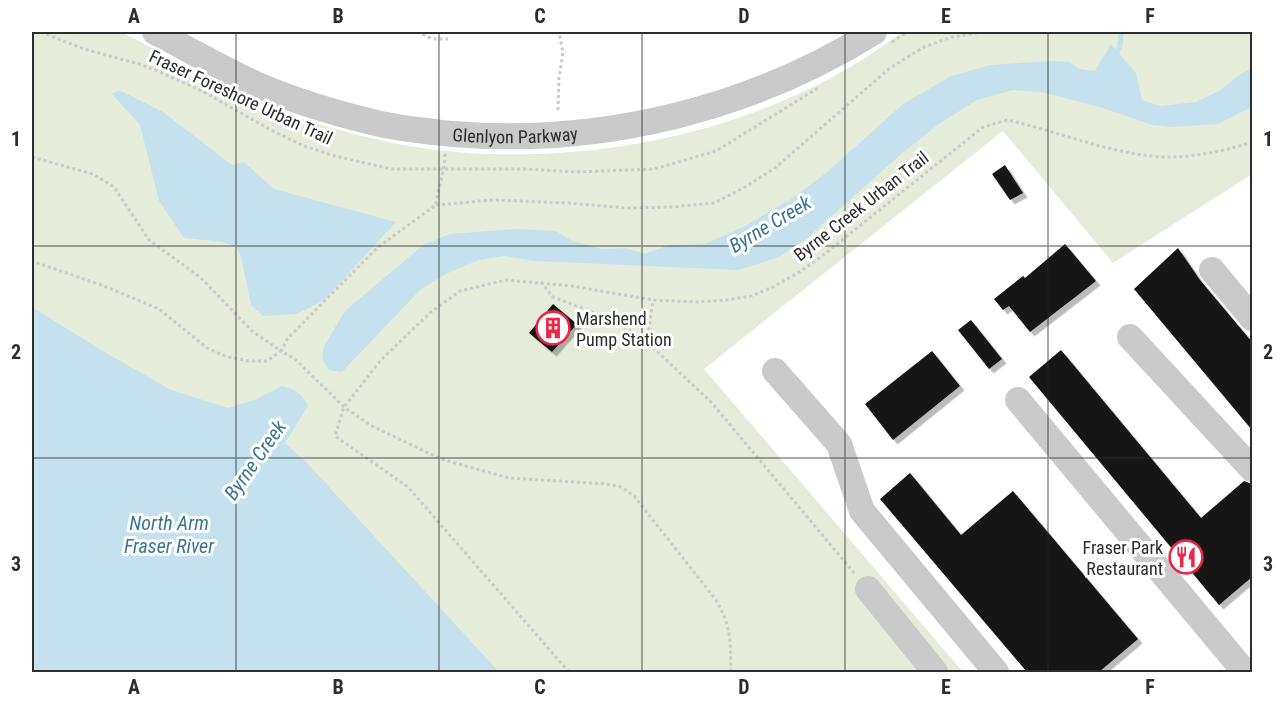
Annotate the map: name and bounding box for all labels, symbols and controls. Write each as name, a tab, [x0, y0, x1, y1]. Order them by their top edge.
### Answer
text: A	[128, 4, 140, 28]
text: B	[332, 4, 344, 28]
text: C	[534, 4, 546, 28]
text: D	[738, 4, 750, 28]
text: E	[941, 4, 951, 28]
text: F	[1145, 4, 1155, 28]
street label: Fraser Foreshore Urban Trail	[146, 45, 336, 149]
street label: Glenlyon Parkway	[452, 122, 579, 147]
text: 1	[11, 127, 21, 151]
text: 1	[1263, 127, 1273, 151]
street label: Byrne Creek Urban Trail	[790, 147, 932, 265]
water label: Byrne Creek	[725, 190, 816, 258]
place label: Marshend Pump Station	[576, 308, 672, 350]
building icon: Marshend Pump Station	[535, 310, 571, 346]
text: 2	[11, 340, 21, 364]
text: 2	[1263, 340, 1273, 364]
water label: Byrne Creek	[219, 415, 292, 504]
water label: North Arm Fraser River	[124, 511, 215, 558]
place label: Fraser Park Restaurant	[1082, 537, 1163, 579]
restaurant icon: Fraser Park Restaurant	[1168, 539, 1204, 575]
text: 3	[11, 552, 21, 576]
text: 3	[1263, 552, 1273, 576]
text: A	[128, 675, 140, 699]
text: B	[332, 675, 344, 699]
text: C	[534, 675, 546, 699]
text: D	[738, 675, 750, 699]
text: E	[941, 675, 951, 699]
text: F	[1145, 675, 1155, 699]

